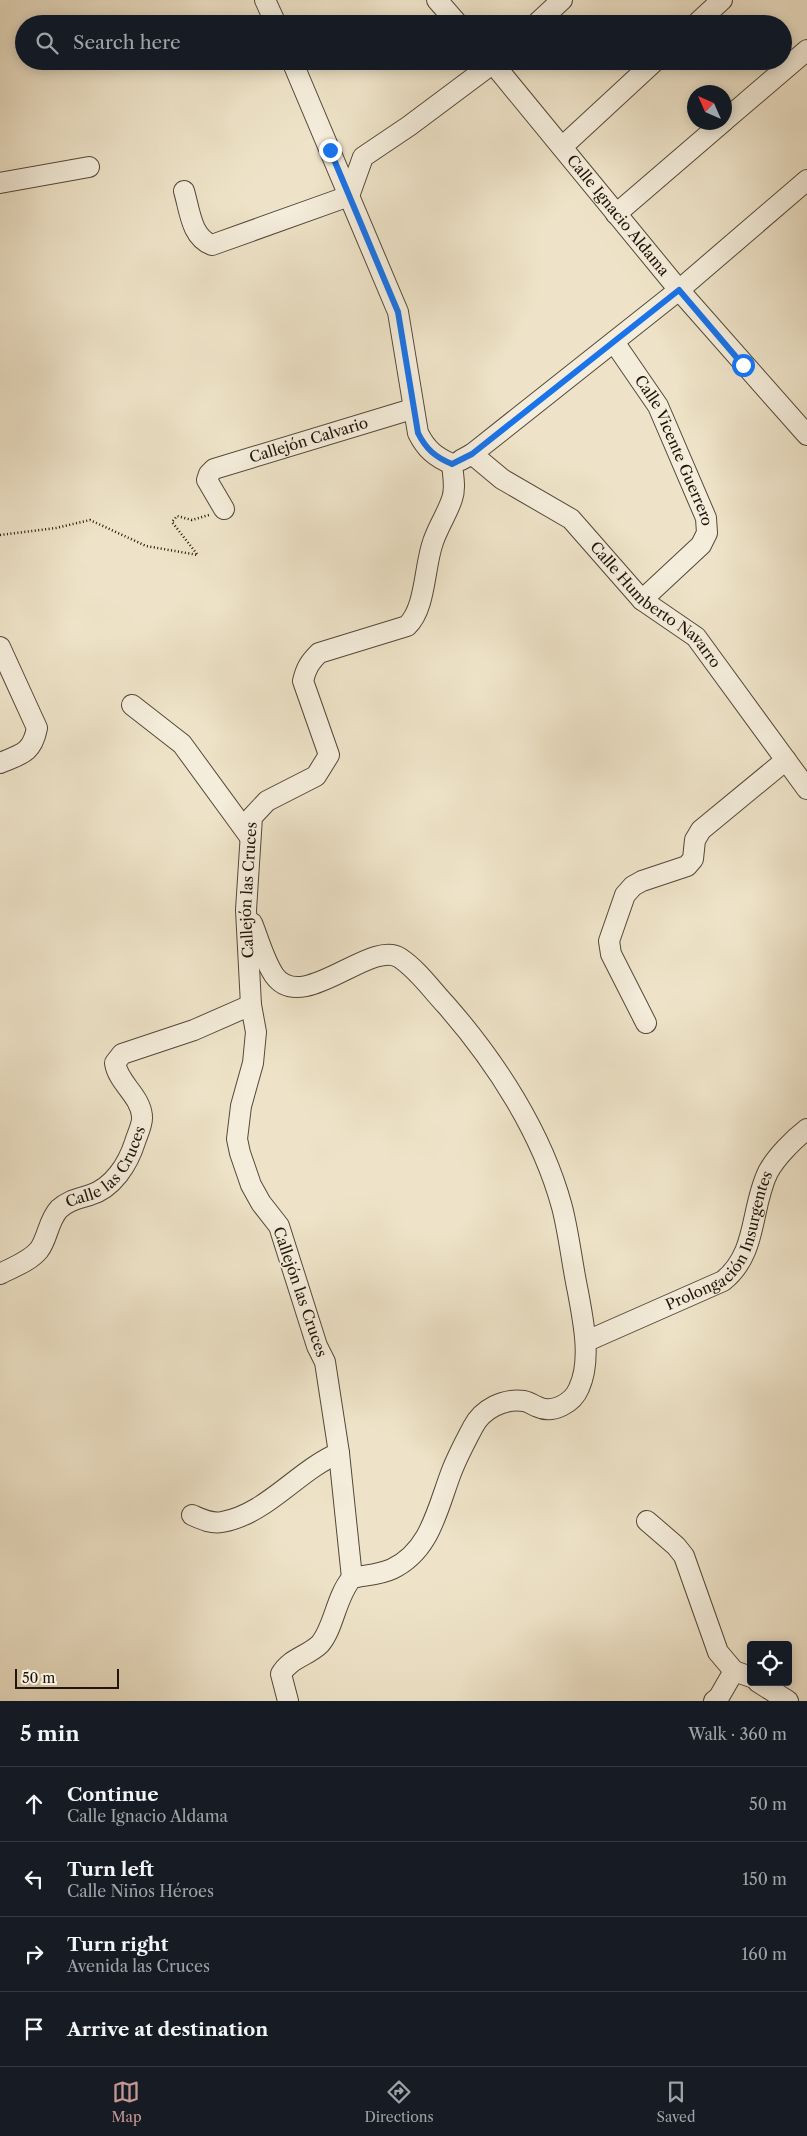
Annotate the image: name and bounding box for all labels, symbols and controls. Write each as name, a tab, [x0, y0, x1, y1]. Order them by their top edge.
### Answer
search box	[15, 15, 792, 70]
icon: search	[33, 29, 61, 57]
text: Search here	[73, 31, 181, 54]
north arrow	[687, 85, 732, 130]
route end	[319, 139, 342, 162]
street label: Calle Ignacio Aldama	[563, 151, 674, 280]
route start	[732, 354, 755, 377]
street label: Calle Vicente Guerrero	[631, 371, 717, 527]
street label: Callejón Calvario	[247, 413, 370, 467]
street label: Calle Humberto Navarro	[586, 537, 725, 671]
street label: Callejón las Cruces	[236, 821, 261, 959]
street label: Calle las Cruces	[62, 1123, 149, 1212]
street label: Prolongación Insurgentes	[662, 1168, 776, 1314]
street label: Callejón las Cruces	[269, 1224, 332, 1359]
map controls	[747, 1641, 792, 1686]
button: locate	[747, 1641, 792, 1686]
scale bar	[15, 1666, 119, 1689]
text: 50 m	[22, 1669, 55, 1687]
text: 5 min	[20, 1721, 80, 1746]
text: Walk · 360 m	[688, 1724, 787, 1744]
text: Continue	[67, 1783, 159, 1806]
icon: ahead	[20, 1790, 48, 1818]
text: 50 m	[749, 1794, 787, 1814]
text: Calle Ignacio Aldama	[67, 1806, 228, 1826]
text: Turn left	[67, 1858, 154, 1881]
icon: left	[20, 1865, 48, 1893]
text: 150 m	[742, 1869, 787, 1889]
text: Calle Niños Héroes	[67, 1881, 214, 1901]
text: Turn right	[67, 1933, 168, 1956]
icon: right	[20, 1940, 48, 1968]
text: 160 m	[742, 1944, 787, 1964]
text: Avenida las Cruces	[67, 1956, 210, 1976]
icon: arrive	[20, 2015, 48, 2043]
text: Arrive at destination	[67, 2018, 268, 2041]
tab: Map	[111, 2078, 142, 2126]
tab: Directions	[364, 2078, 434, 2126]
tab: Saved	[657, 2078, 695, 2126]

